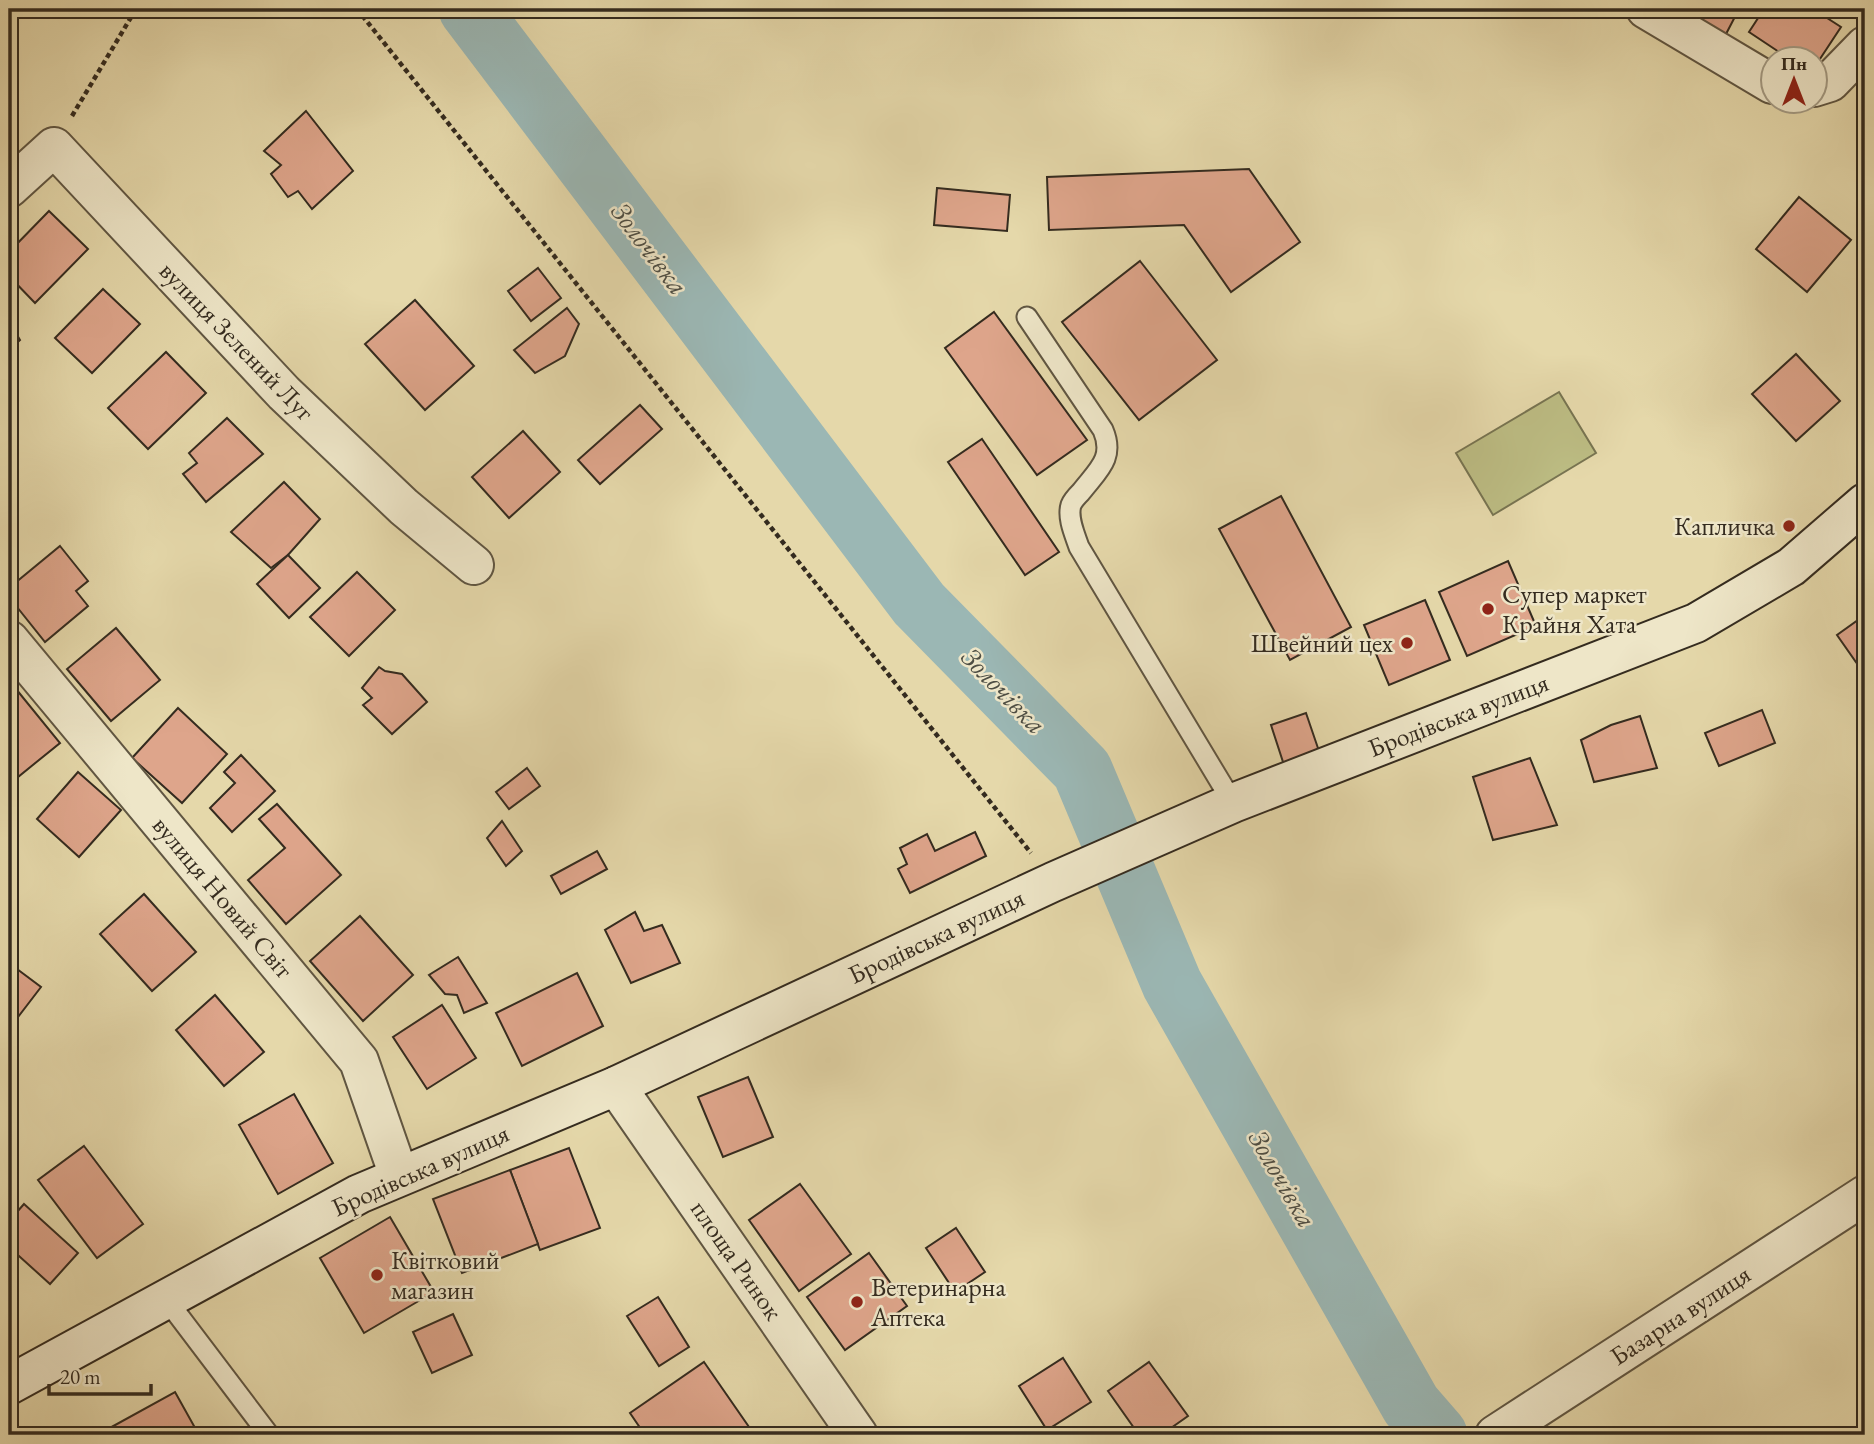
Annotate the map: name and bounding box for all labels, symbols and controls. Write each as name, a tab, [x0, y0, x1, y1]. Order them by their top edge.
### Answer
north arrow	[1758, 46, 1828, 116]
text: Пн	[1781, 51, 1807, 76]
water label: Золочівка	[603, 194, 697, 302]
street label: вулиця Зелений Луг	[152, 254, 322, 428]
place label: Капличка	[1674, 509, 1776, 543]
marker: Капличка	[1781, 518, 1797, 534]
place label: Супер маркет Крайня Хата	[1502, 577, 1647, 641]
marker: Супер маркет Крайня Хата	[1480, 601, 1496, 617]
place label: Швейний цех	[1251, 626, 1394, 660]
marker: Швейний цех	[1399, 635, 1415, 651]
water label: Золочівка	[954, 639, 1054, 741]
street label: Бродівська вулиця	[1363, 665, 1553, 765]
street label: вулиця Новий Світ	[145, 809, 301, 986]
street label: Бродівська вулиця	[842, 880, 1030, 992]
street label: Бродівська вулиця	[326, 1116, 514, 1224]
water label: Золочівка	[1241, 1122, 1325, 1234]
street label: площа Ринок	[683, 1193, 791, 1327]
place label: Квітковий магазин	[391, 1243, 500, 1307]
street label: Базарна вулиця	[1603, 1257, 1757, 1373]
marker: Квітковий магазин	[369, 1267, 385, 1283]
place label: Ветеринарна Аптека	[870, 1270, 1006, 1334]
marker: Ветеринарна Аптека	[849, 1294, 865, 1310]
scale bar	[49, 1353, 150, 1397]
text: 20 m	[60, 1363, 101, 1390]

